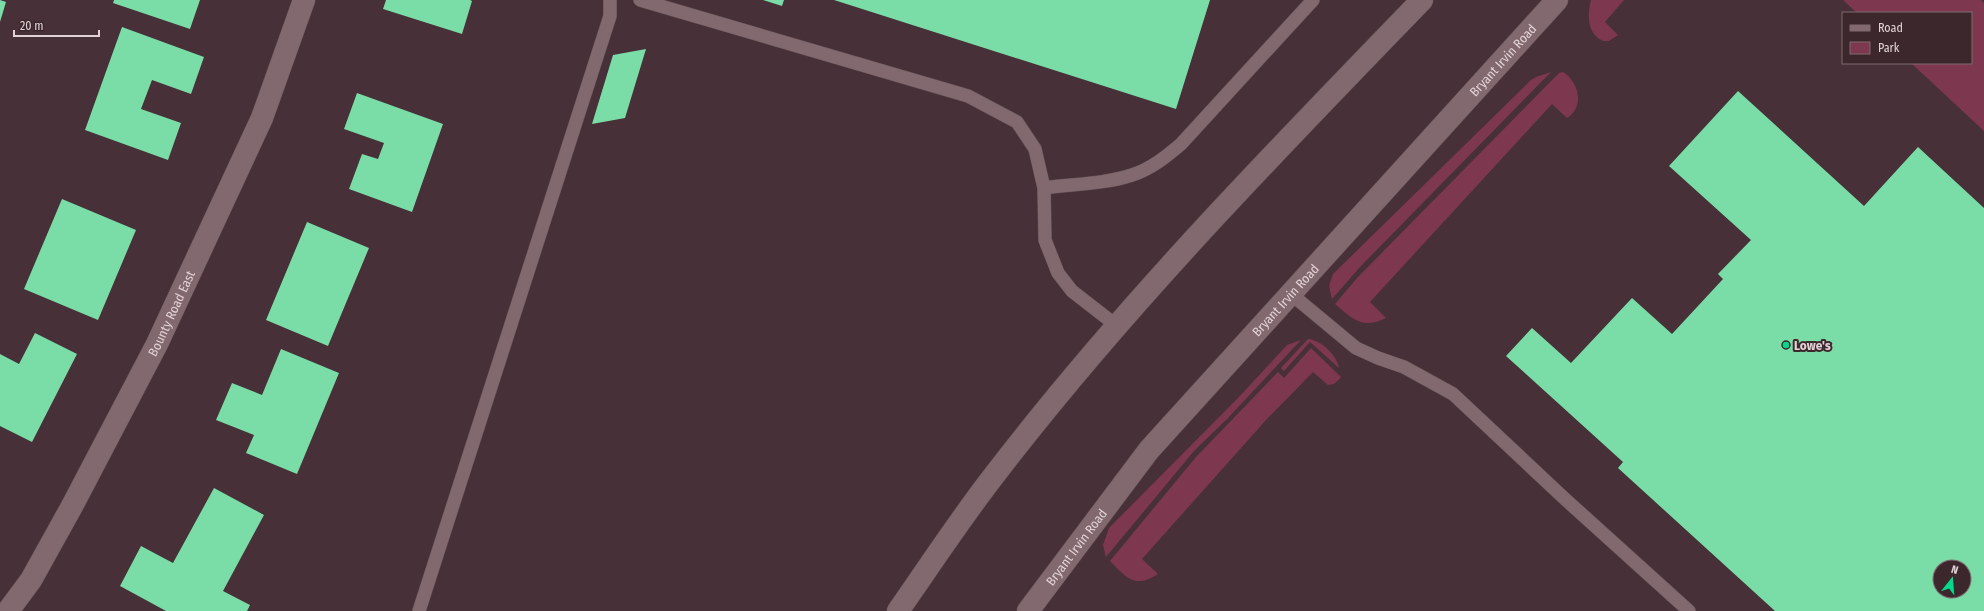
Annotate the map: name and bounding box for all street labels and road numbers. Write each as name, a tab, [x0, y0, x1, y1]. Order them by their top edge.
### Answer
street label: Bryant Irvin Road	[1466, 21, 1539, 99]
street label: Bryant Irvin Road	[1249, 261, 1321, 339]
street label: Bounty Road East	[145, 267, 198, 359]
street label: Bryant Irvin Road	[1042, 506, 1110, 588]

